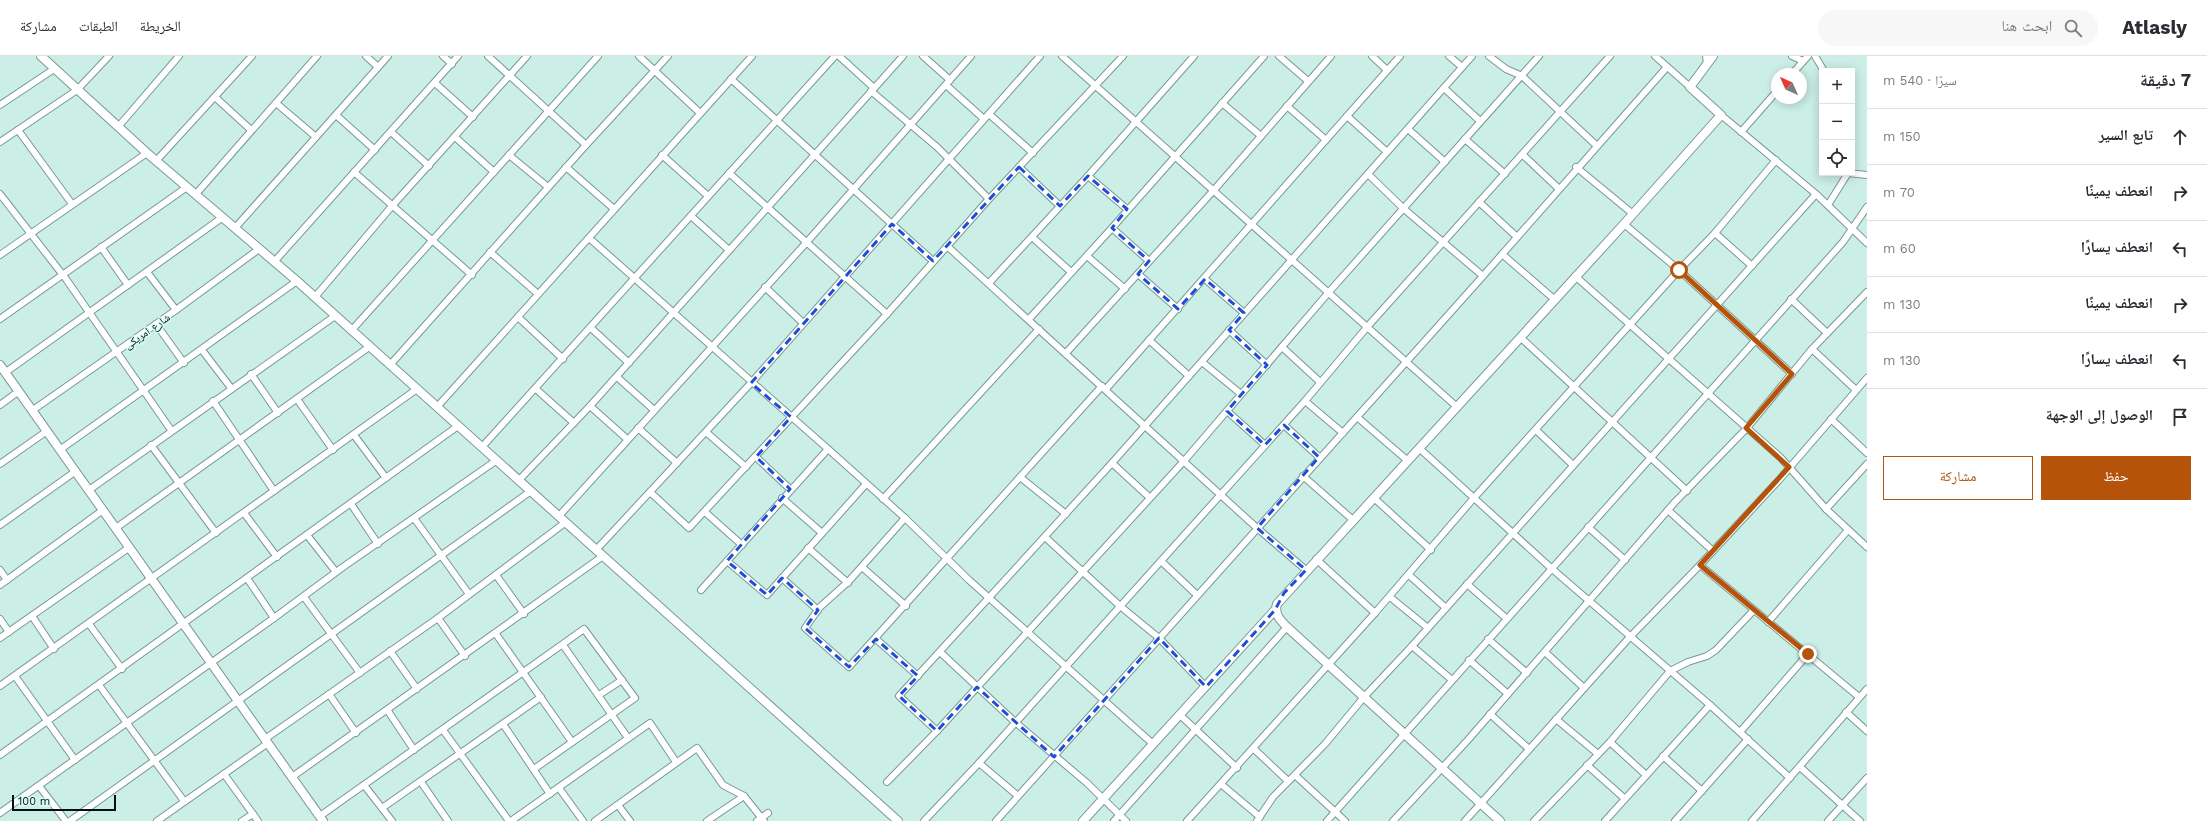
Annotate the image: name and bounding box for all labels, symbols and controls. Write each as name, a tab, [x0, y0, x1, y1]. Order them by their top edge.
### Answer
search box	[1818, 10, 2098, 46]
text: Atlasly	[2122, 16, 2187, 39]
text: ابحث هنا	[2001, 17, 2052, 35]
icon: search	[2062, 17, 2084, 39]
text: مشاركة	[20, 18, 57, 34]
text: الطبقات	[79, 18, 118, 34]
text: الخريطة	[140, 18, 181, 34]
north arrow	[1771, 68, 1807, 104]
map controls	[1819, 68, 1855, 176]
button: +	[1819, 68, 1855, 104]
text: 7 دقيقة	[2140, 70, 2191, 90]
text: سيرًا · 540 m	[1883, 73, 1957, 88]
button: −	[1819, 104, 1855, 140]
text: تابع السير	[2099, 126, 2153, 144]
icon: ahead	[2169, 126, 2191, 148]
text: 150 m	[1883, 129, 1921, 144]
button: locate	[1819, 140, 1855, 176]
text: انعطف يمينًا	[2085, 182, 2153, 200]
icon: right	[2169, 182, 2191, 204]
text: 70 m	[1883, 185, 1915, 200]
text: انعطف يسارًا	[2081, 238, 2153, 256]
icon: left	[2169, 238, 2191, 260]
text: 60 m	[1883, 241, 1916, 256]
route start	[1670, 261, 1688, 279]
text: انعطف يمينًا	[2085, 294, 2153, 312]
icon: right	[2169, 294, 2191, 316]
text: 130 m	[1883, 297, 1921, 312]
street label: شارع امريكى	[122, 311, 173, 352]
text: انعطف يسارًا	[2081, 350, 2153, 368]
icon: left	[2169, 350, 2191, 372]
text: 130 m	[1883, 353, 1921, 368]
text: الوصول إلى الوجهة	[2046, 406, 2153, 424]
icon: arrive	[2169, 406, 2191, 428]
button: مشاركة	[1883, 456, 2033, 500]
button: حفظ	[2041, 456, 2191, 500]
route end	[1799, 645, 1817, 663]
scale bar	[12, 793, 116, 812]
text: 100 m	[18, 795, 50, 808]

